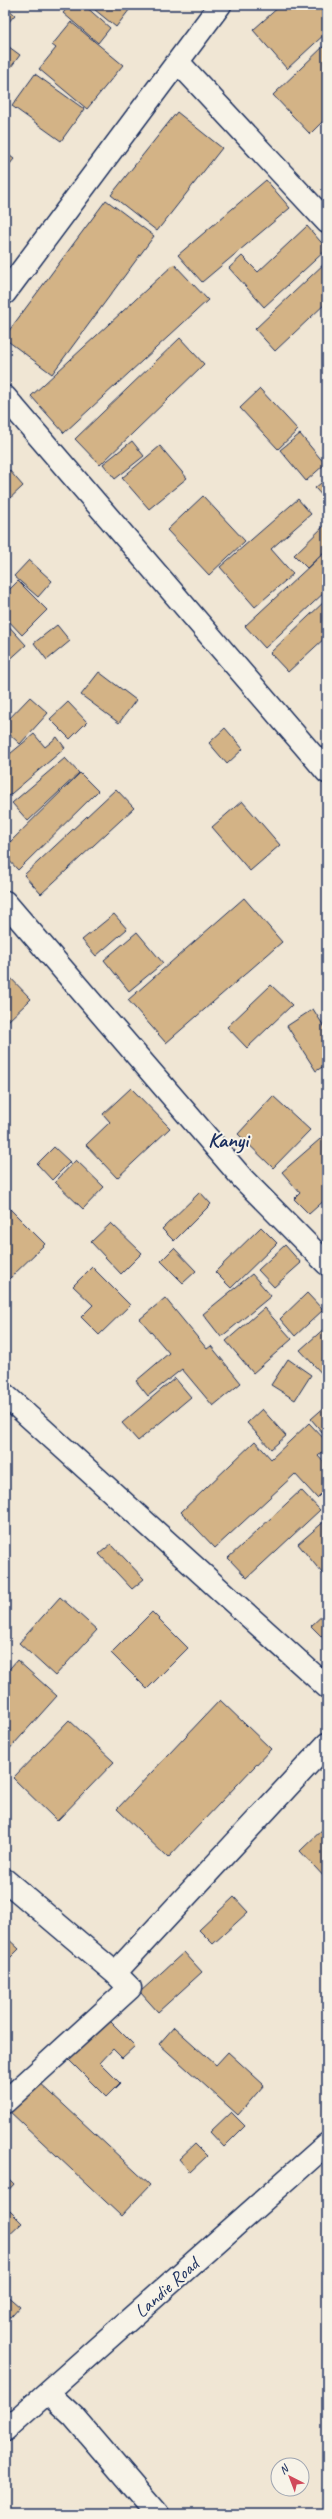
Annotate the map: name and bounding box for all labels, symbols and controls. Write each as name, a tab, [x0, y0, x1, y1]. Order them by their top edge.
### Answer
district label: Kanyi	[208, 1127, 251, 1154]
street label: Landie Road	[129, 2250, 207, 2323]
north arrow	[270, 2457, 310, 2497]
text: N	[276, 2461, 292, 2477]

